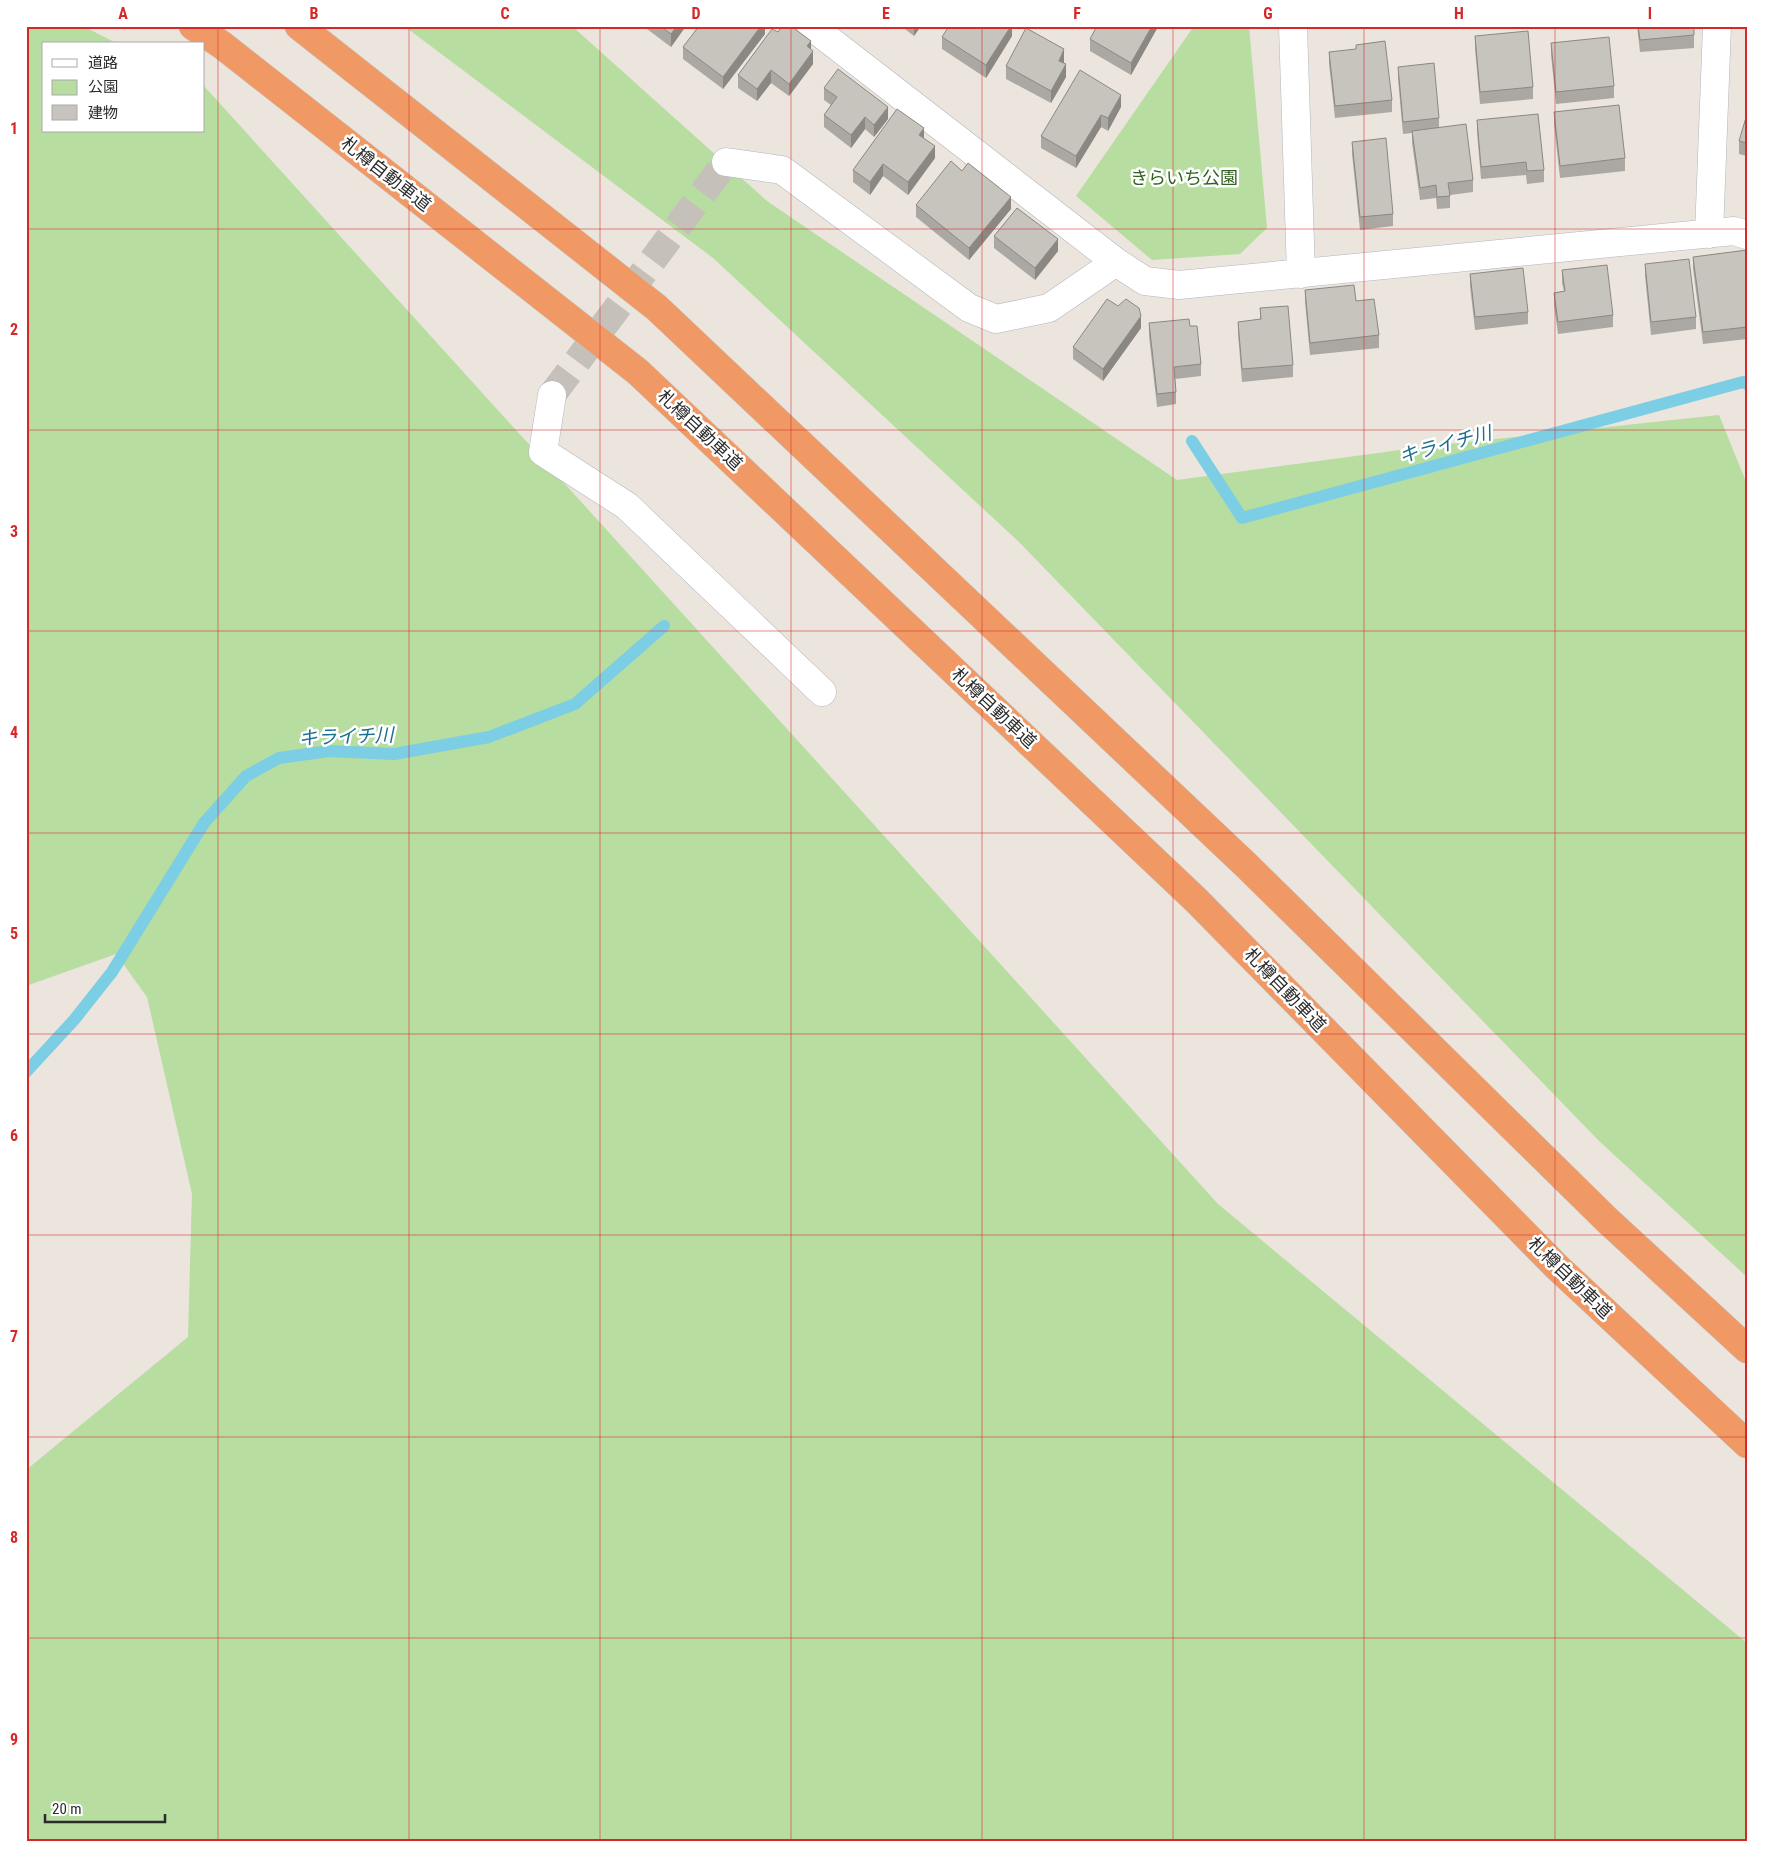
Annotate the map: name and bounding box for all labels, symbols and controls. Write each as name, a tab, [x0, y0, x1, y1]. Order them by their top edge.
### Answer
text: A	[118, 4, 128, 23]
text: B	[310, 4, 319, 23]
text: C	[500, 4, 510, 23]
text: D	[691, 4, 701, 23]
text: E	[882, 4, 890, 23]
text: F	[1073, 4, 1081, 23]
text: G	[1263, 4, 1273, 23]
text: H	[1454, 4, 1464, 23]
text: I	[1648, 4, 1652, 23]
legend	[42, 42, 205, 132]
text: 道路	[88, 54, 118, 72]
text: 公園	[88, 78, 118, 96]
text: 建物	[88, 104, 118, 122]
text: 1	[10, 119, 18, 138]
street label: 札樽自動車道	[337, 132, 435, 215]
park label: きらいち公園	[1130, 167, 1238, 188]
text: 2	[10, 320, 18, 339]
street label: 札樽自動車道	[654, 385, 747, 474]
water label: キライチ川	[1396, 421, 1496, 468]
text: 3	[10, 522, 18, 541]
street label: 札樽自動車道	[948, 663, 1041, 752]
text: 4	[10, 723, 18, 742]
water label: キライチ川	[298, 723, 396, 750]
text: 5	[10, 924, 18, 943]
street label: 札樽自動車道	[1240, 944, 1330, 1036]
text: 6	[10, 1126, 18, 1145]
street label: 札樽自動車道	[1524, 1233, 1616, 1323]
text: 7	[10, 1327, 18, 1346]
text: 8	[10, 1528, 18, 1547]
text: 9	[10, 1730, 18, 1749]
scale bar	[45, 1792, 165, 1824]
text: 20 m	[52, 1800, 82, 1818]

